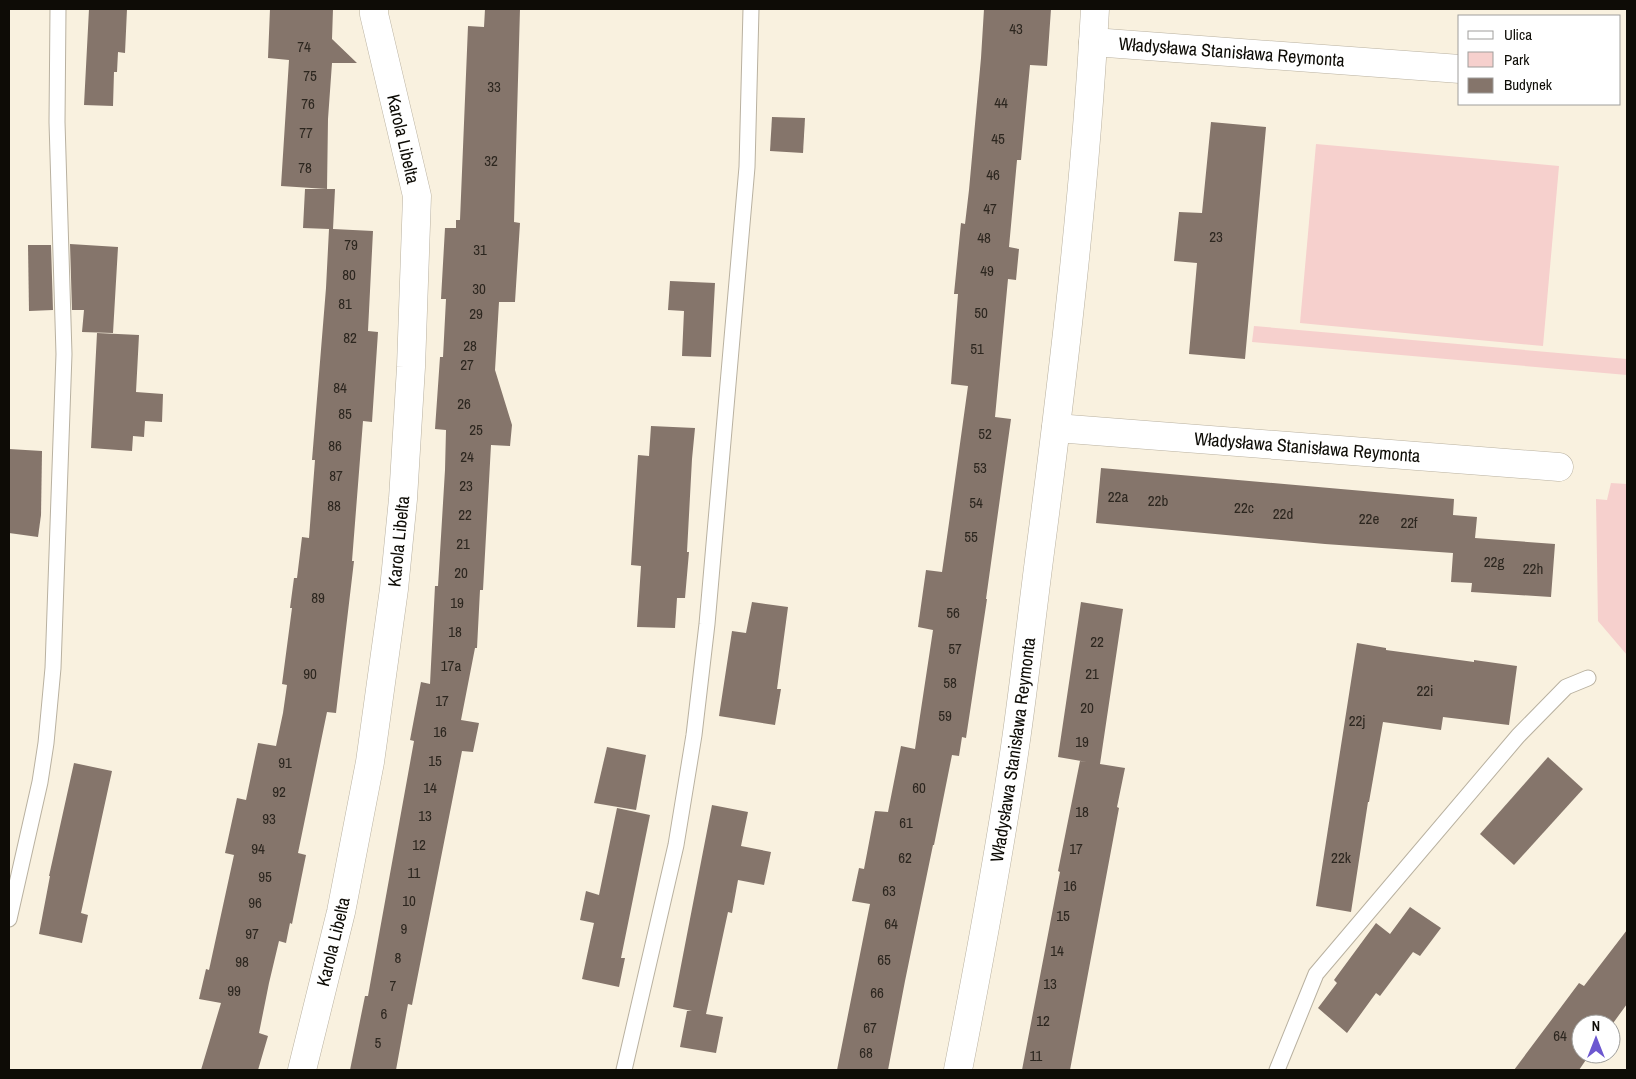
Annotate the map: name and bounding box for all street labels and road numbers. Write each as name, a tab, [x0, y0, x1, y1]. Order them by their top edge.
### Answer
street label: Władysława Stanisława Reymonta	[1118, 31, 1346, 72]
street label: Karola Libelta	[381, 92, 426, 186]
street label: Władysława Stanisława Reymonta	[1193, 426, 1421, 468]
street label: Karola Libelta	[381, 495, 415, 588]
street label: Władysława Stanisława Reymonta	[984, 636, 1041, 864]
street label: Karola Libelta	[310, 895, 356, 989]

